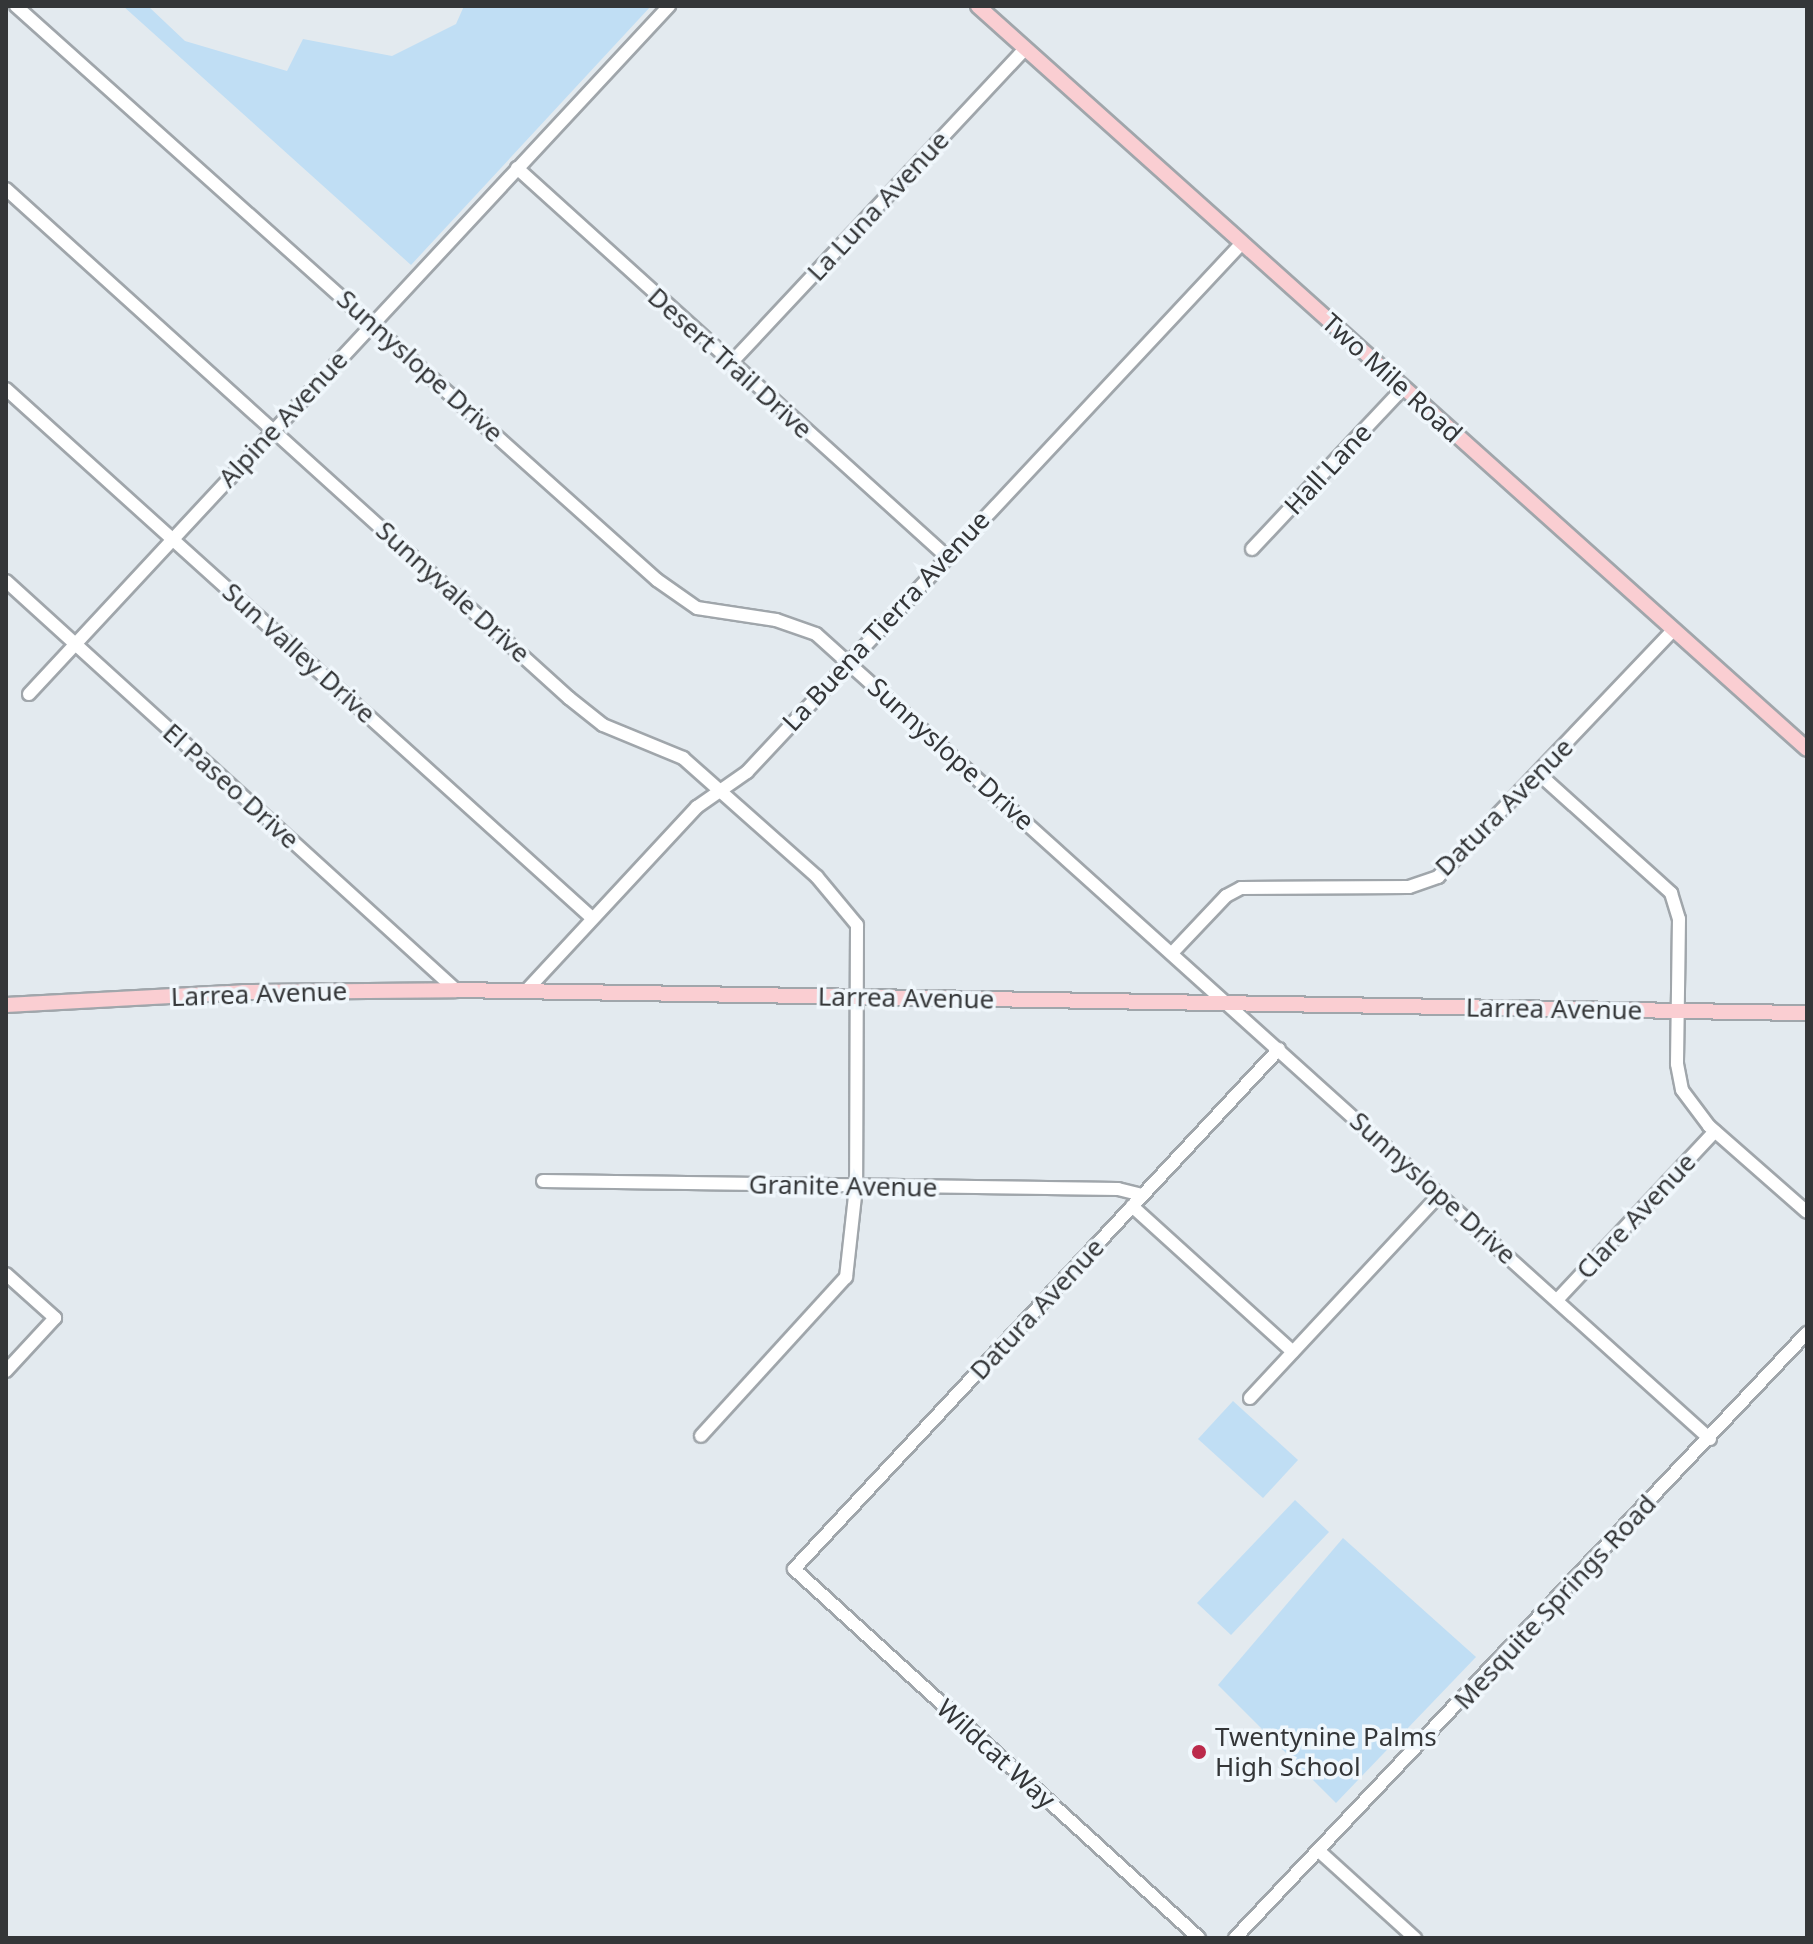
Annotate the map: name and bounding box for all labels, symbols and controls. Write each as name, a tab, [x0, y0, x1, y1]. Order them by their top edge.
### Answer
street label: La Luna Avenue	[801, 125, 955, 287]
street label: Desert Trail Drive	[642, 281, 818, 445]
street label: Sunnyslope Drive	[331, 283, 509, 449]
street label: Two Mile Road	[1316, 307, 1468, 449]
street label: Alpine Avenue	[212, 344, 354, 494]
street label: Hall Lane	[1278, 417, 1378, 521]
street label: La Buena Tierra Avenue	[776, 505, 996, 737]
street label: Sunnyvale Drive	[370, 515, 536, 669]
street label: Sun Valley Drive	[216, 576, 382, 730]
street label: Sunnyslope Drive	[862, 671, 1040, 837]
street label: El Paseo Drive	[157, 717, 305, 855]
street label: Datura Avenue	[1429, 732, 1579, 882]
street label: Larrea Avenue	[170, 975, 348, 1013]
street label: Larrea Avenue	[818, 981, 994, 1015]
street label: Larrea Avenue	[1466, 992, 1642, 1026]
street label: Sunnyslope Drive	[1344, 1105, 1522, 1271]
street label: Clare Avenue	[1570, 1147, 1702, 1285]
street label: Granite Avenue	[748, 1169, 938, 1203]
street label: Datura Avenue	[964, 1232, 1110, 1386]
street label: Mesquite Springs Road	[1448, 1488, 1662, 1716]
street label: Wildcat Way	[930, 1693, 1062, 1815]
place label: Twentynine Palms High School	[1215, 1721, 1437, 1782]
marker: Twentynine Palms High School	[1190, 1743, 1208, 1761]

